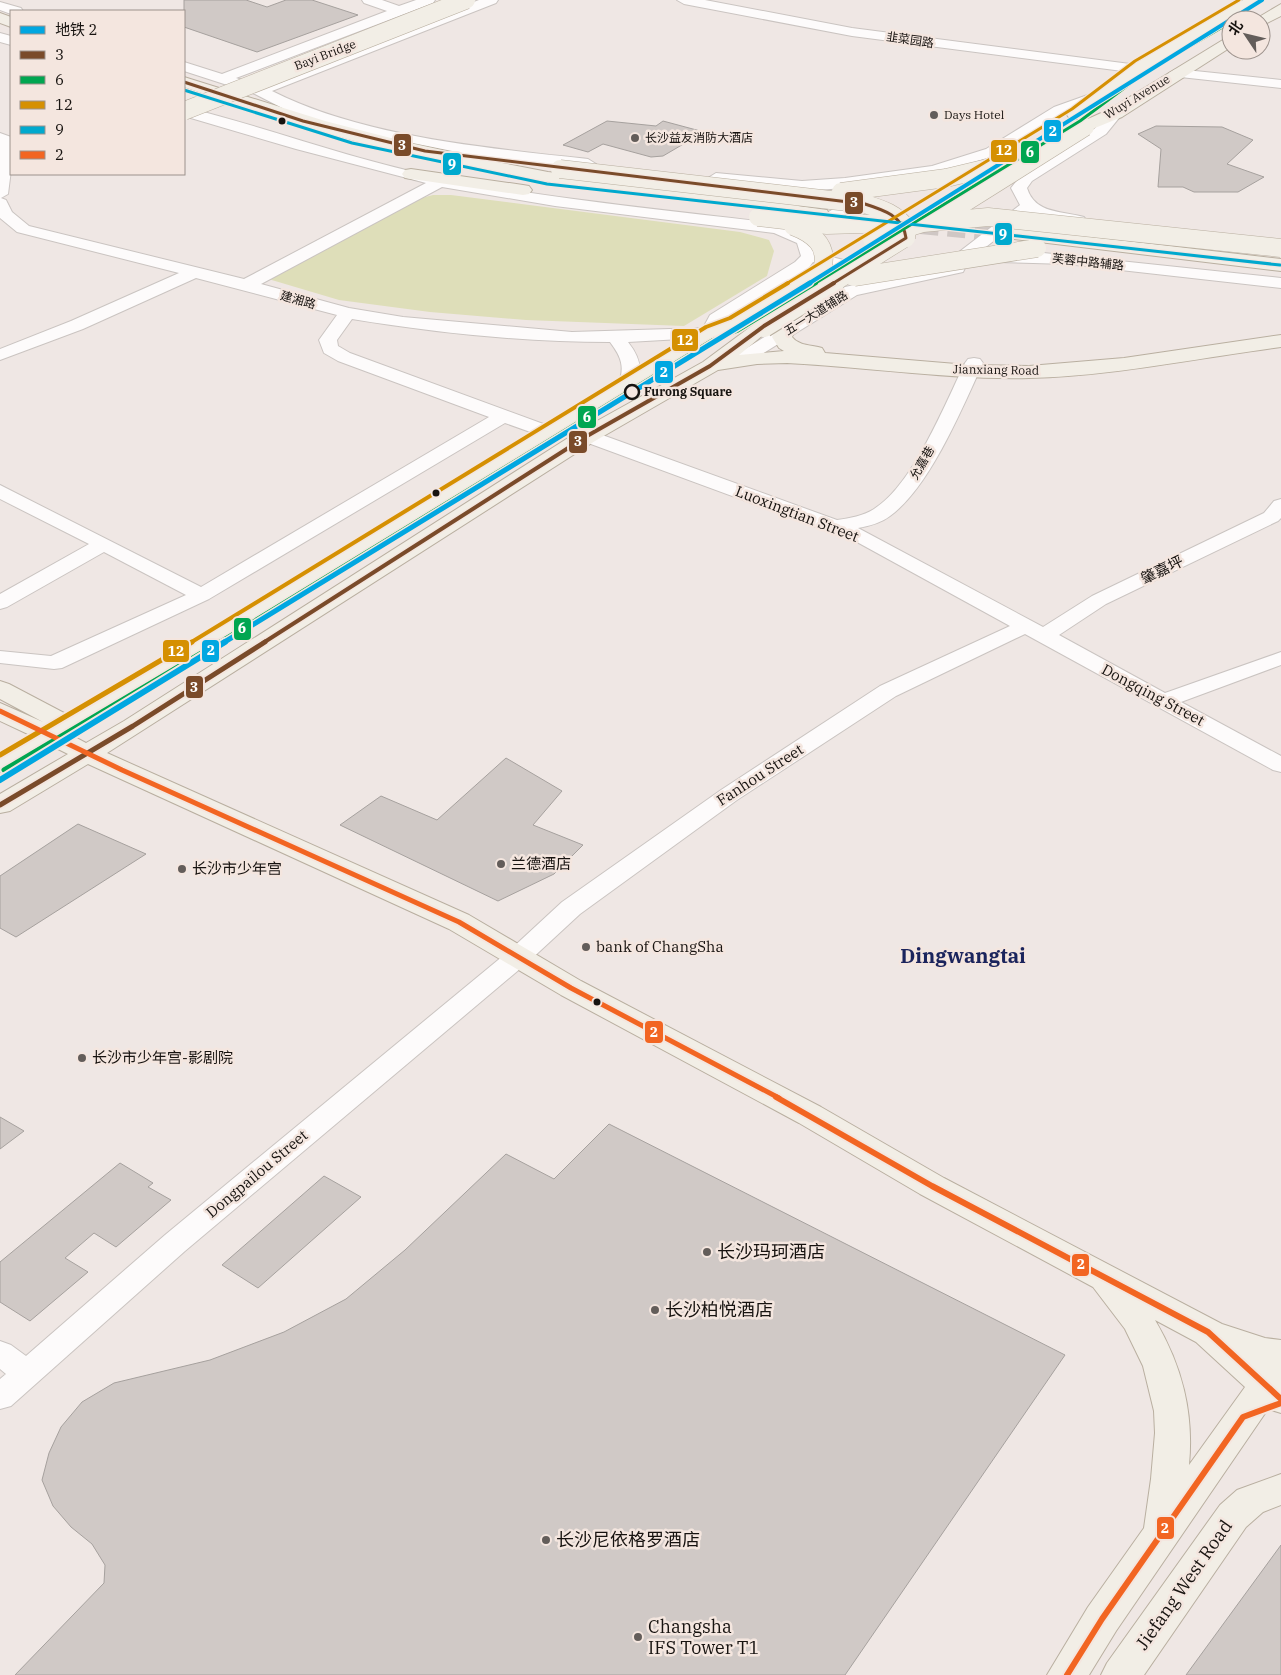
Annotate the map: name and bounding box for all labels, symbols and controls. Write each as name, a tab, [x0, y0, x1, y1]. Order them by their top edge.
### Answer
legend	[10, 10, 185, 175]
north arrow	[1221, 10, 1271, 60]
text: 北	[1224, 17, 1247, 38]
text: 地铁 2	[55, 20, 97, 39]
street label: 韭菜园路	[885, 29, 935, 50]
street label: Bayi Bridge	[292, 36, 358, 73]
text: 3	[55, 45, 64, 64]
text: 6	[55, 70, 64, 89]
street label: Wuyi Avenue	[1101, 71, 1172, 122]
text: 12	[55, 95, 73, 114]
place label: Days Hotel	[944, 107, 1005, 122]
marker: Days Hotel	[928, 109, 940, 121]
unlabelled marker	[277, 116, 287, 126]
line badge: 2	[1043, 119, 1062, 143]
text: 9	[55, 120, 64, 139]
text: 2	[1049, 122, 1057, 140]
place label: 长沙益友消防大酒店	[645, 130, 753, 145]
marker: 长沙益友消防大酒店	[629, 132, 641, 144]
line badge: 3	[393, 133, 412, 157]
text: 3	[398, 136, 406, 154]
line badge: 12	[990, 139, 1018, 163]
line badge: 6	[1020, 140, 1040, 164]
text: 12	[996, 141, 1012, 159]
text: 6	[1026, 143, 1034, 161]
text: 2	[55, 145, 64, 164]
line badge: 9	[442, 152, 462, 176]
text: 9	[448, 155, 456, 173]
line badge: 3	[844, 191, 864, 215]
text: 3	[850, 193, 858, 211]
line badge: 9	[994, 222, 1013, 246]
text: 9	[999, 225, 1007, 243]
street label: 芙蓉中路辅路	[1051, 250, 1125, 273]
street label: 建湘路	[279, 287, 318, 312]
street label: 五一大道辅路	[781, 287, 850, 338]
line badge: 12	[671, 328, 699, 352]
text: 12	[677, 331, 693, 349]
line badge: 2	[654, 360, 674, 384]
street label: Jianxiang Road	[953, 361, 1039, 378]
text: 2	[660, 363, 668, 381]
marker: Furong Square	[624, 384, 640, 400]
place label: Furong Square	[644, 384, 732, 399]
line badge: 6	[577, 405, 597, 429]
text: 6	[583, 408, 591, 426]
line badge: 3	[568, 430, 588, 454]
text: 3	[574, 432, 582, 450]
street label: 允嘉巷	[906, 443, 937, 482]
street label: Luoxingtian Street	[733, 481, 862, 546]
unlabelled marker	[431, 488, 441, 498]
street label: 肇嘉坪	[1137, 551, 1186, 588]
line badge: 6	[233, 617, 252, 641]
text: 6	[238, 619, 246, 637]
line badge: 12	[162, 639, 190, 663]
line badge: 2	[201, 639, 220, 663]
text: 2	[207, 641, 215, 659]
text: 12	[168, 642, 184, 660]
street label: Dongqing Street	[1099, 659, 1208, 730]
line badge: 3	[185, 675, 204, 699]
text: 3	[190, 678, 198, 696]
street label: Fanhou Street	[713, 740, 807, 810]
place label: 兰德酒店	[511, 854, 571, 873]
marker: 兰德酒店	[495, 858, 507, 870]
place label: 长沙市少年宫	[192, 859, 282, 878]
marker: 长沙市少年宫	[176, 863, 188, 875]
place label: bank of ChangSha	[596, 937, 724, 956]
marker: bank of ChangSha	[580, 941, 592, 953]
district label: Dingwangtai	[900, 942, 1026, 969]
unlabelled marker	[592, 997, 602, 1007]
line badge: 2	[644, 1020, 664, 1044]
text: 2	[650, 1023, 658, 1041]
place label: 长沙市少年宫-影剧院	[92, 1048, 233, 1067]
marker: 长沙市少年宫-影剧院	[76, 1052, 88, 1064]
street label: Dongpailou Street	[202, 1126, 311, 1222]
place label: 长沙玛珂酒店	[717, 1240, 825, 1263]
marker: 长沙玛珂酒店	[701, 1246, 713, 1258]
line badge: 2	[1071, 1253, 1090, 1277]
text: 2	[1077, 1255, 1085, 1273]
place label: 长沙柏悦酒店	[665, 1298, 773, 1321]
marker: 长沙柏悦酒店	[649, 1304, 661, 1316]
street label: Jiefang West Road	[1130, 1515, 1237, 1654]
line badge: 2	[1156, 1516, 1175, 1540]
text: 2	[1161, 1519, 1169, 1537]
place label: 长沙尼依格罗酒店	[556, 1528, 700, 1551]
marker: 长沙尼依格罗酒店	[540, 1534, 552, 1546]
place label: Changsha IFS Tower T1	[648, 1615, 759, 1659]
marker: Changsha IFS Tower T1	[632, 1631, 644, 1643]

